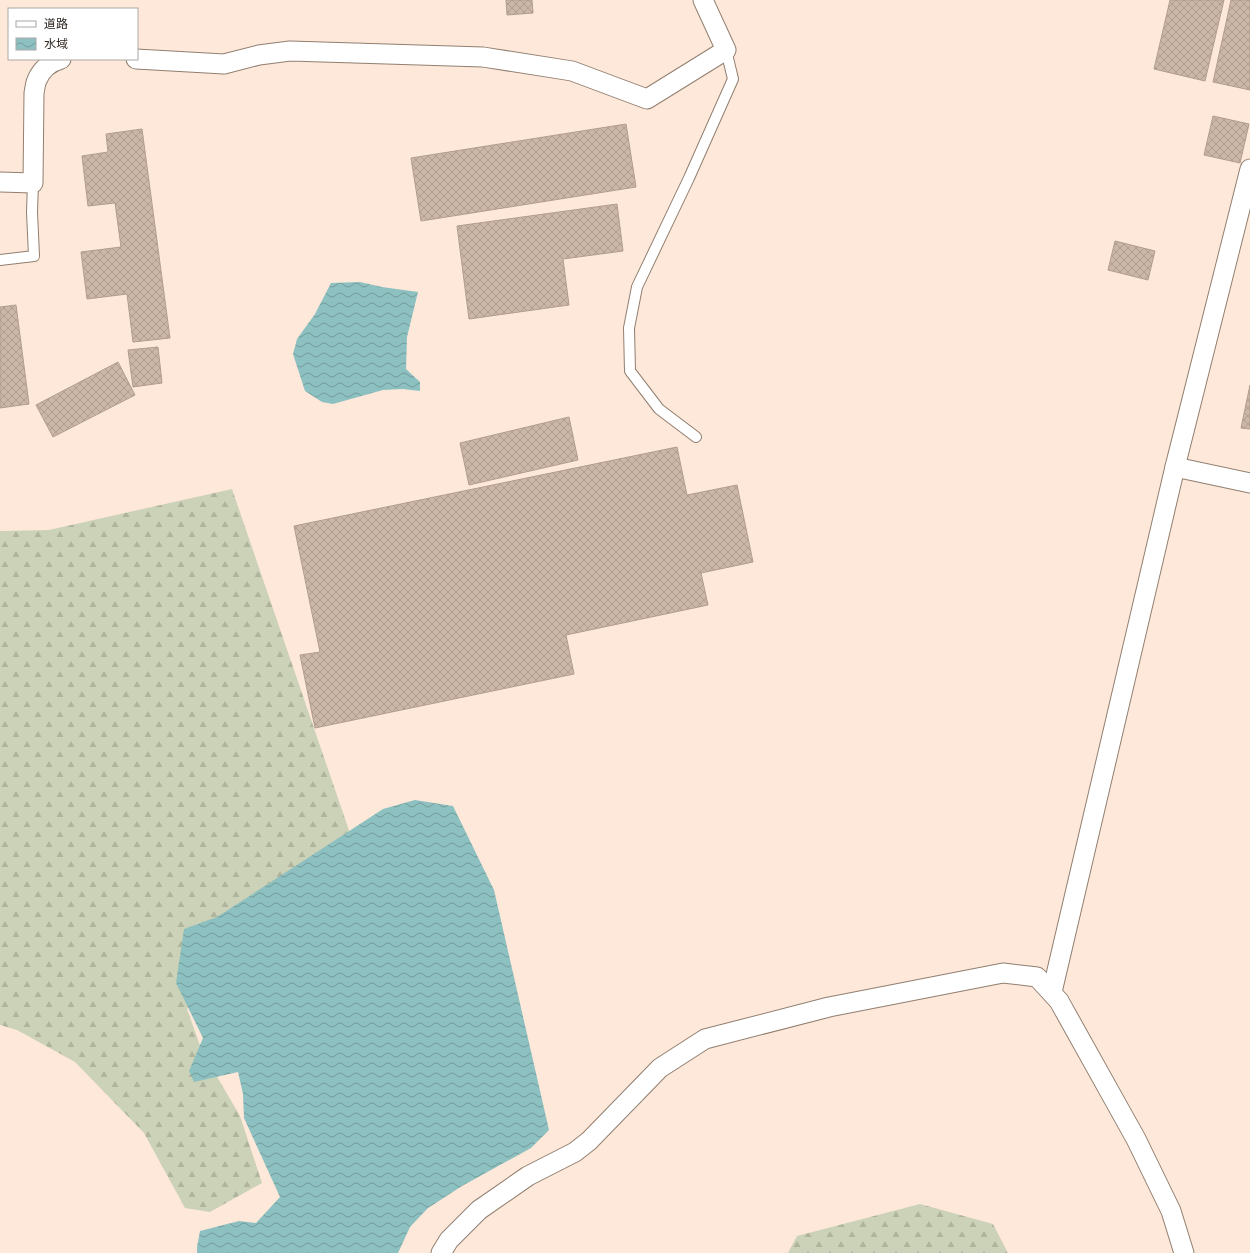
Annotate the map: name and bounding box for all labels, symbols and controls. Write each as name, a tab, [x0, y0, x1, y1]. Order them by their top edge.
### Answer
legend	[8, 8, 138, 60]
text: 道路	[44, 16, 68, 33]
text: 水域	[44, 36, 68, 53]

